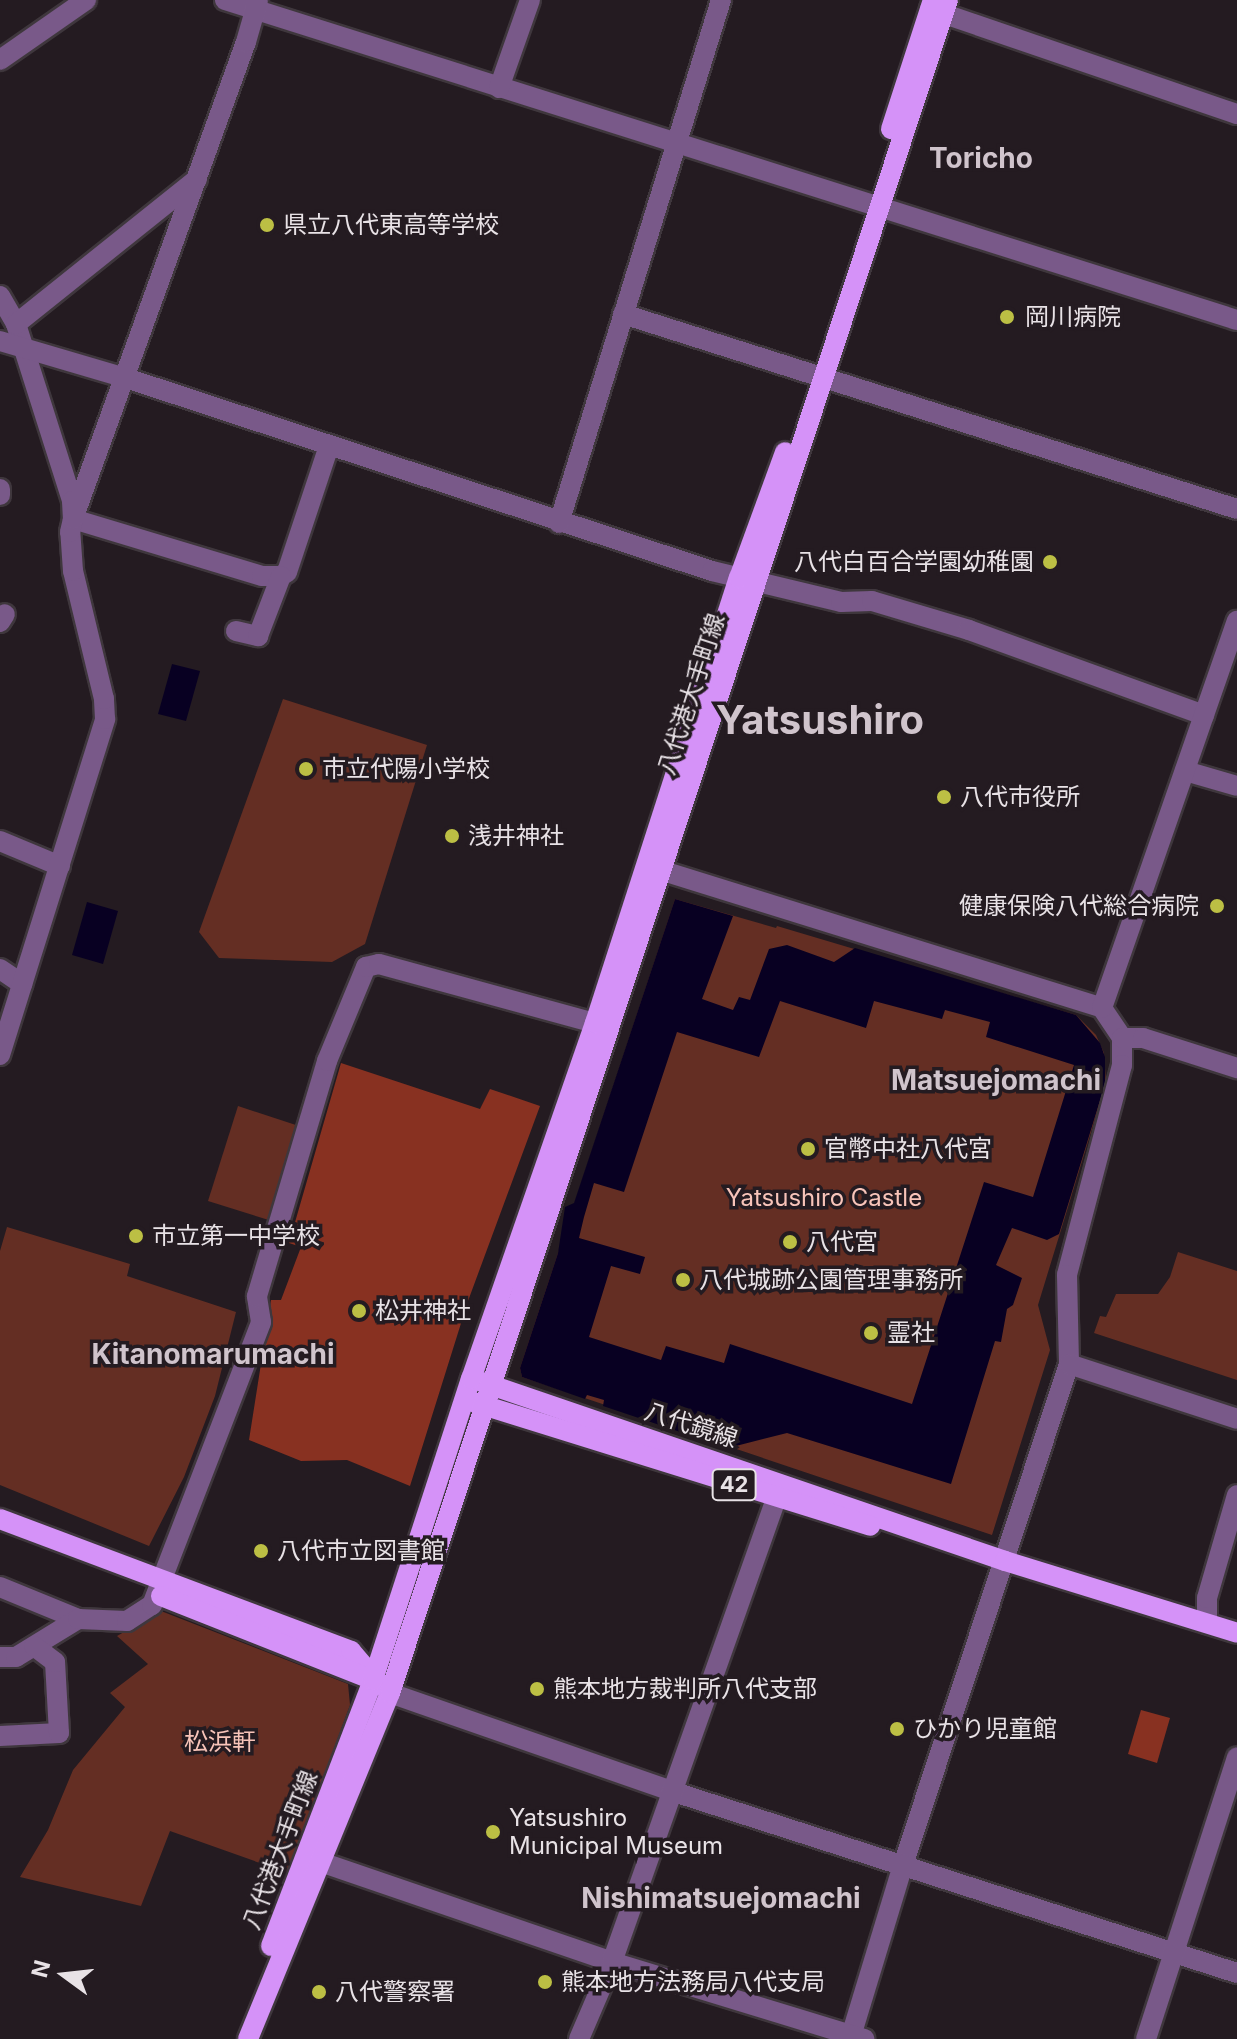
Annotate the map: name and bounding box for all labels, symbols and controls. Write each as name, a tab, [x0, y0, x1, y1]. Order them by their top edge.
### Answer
district label: Toricho	[929, 141, 1033, 175]
place label: 県立八代東高等学校	[283, 211, 499, 239]
marker: 県立八代東高等学校	[258, 216, 276, 234]
place label: 岡川病院	[1025, 303, 1121, 331]
marker: 岡川病院	[996, 306, 1018, 328]
place label: 八代白百合学園幼稚園	[794, 548, 1034, 576]
marker: 八代白百合学園幼稚園	[1041, 553, 1059, 571]
street label: 八代港大手町線	[651, 610, 731, 778]
district label: Yatsushiro	[716, 696, 924, 744]
place label: 市立代陽小学校	[322, 755, 490, 783]
marker: 市立代陽小学校	[297, 760, 315, 778]
place label: 八代市役所	[960, 783, 1080, 811]
marker: 八代市役所	[935, 788, 953, 806]
place label: 浅井神社	[468, 822, 564, 850]
marker: 浅井神社	[443, 827, 461, 845]
place label: 健康保険八代総合病院	[959, 892, 1199, 920]
marker: 健康保険八代総合病院	[1206, 895, 1228, 917]
district label: Matsuejomachi	[891, 1063, 1101, 1097]
place label: 官幣中社八代宮	[824, 1135, 992, 1163]
marker: 官幣中社八代宮	[799, 1140, 817, 1158]
park label: Yatsushiro Castle	[726, 1184, 922, 1212]
place label: 市立第一中学校	[152, 1222, 320, 1250]
marker: 市立第一中学校	[127, 1227, 145, 1245]
place label: 八代宮	[806, 1228, 878, 1256]
marker: 八代宮	[781, 1233, 799, 1251]
place label: 八代城跡公園管理事務所	[699, 1266, 963, 1294]
marker: 八代城跡公園管理事務所	[674, 1271, 692, 1289]
place label: 松井神社	[375, 1297, 471, 1325]
marker: 松井神社	[350, 1302, 368, 1320]
place label: 霊社	[887, 1319, 935, 1347]
marker: 霊社	[862, 1324, 880, 1342]
district label: Kitanomarumachi	[91, 1337, 335, 1371]
street label: 八代鏡線	[641, 1396, 741, 1454]
road number: 42	[710, 1467, 758, 1503]
place label: 八代市立図書館	[277, 1537, 445, 1565]
marker: 八代市立図書館	[252, 1542, 270, 1560]
place label: 熊本地方裁判所八代支部	[553, 1675, 817, 1703]
marker: 熊本地方裁判所八代支部	[528, 1680, 546, 1698]
place label: ひかり児童館	[913, 1715, 1057, 1743]
marker: ひかり児童館	[888, 1720, 906, 1738]
park label: 松浜軒	[184, 1728, 256, 1756]
street label: 八代港大手町線	[236, 1766, 324, 1934]
place label: Yatsushiro Municipal Museum	[509, 1804, 723, 1860]
marker: Yatsushiro Municipal Museum	[484, 1823, 502, 1841]
district label: Nishimatsuejomachi	[581, 1881, 861, 1915]
north arrow	[24, 1935, 104, 2015]
text: N	[26, 1957, 56, 1980]
place label: 熊本地方法務局八代支局	[561, 1968, 825, 1996]
marker: 熊本地方法務局八代支局	[536, 1973, 554, 1991]
place label: 八代警察署	[335, 1978, 455, 2006]
marker: 八代警察署	[310, 1983, 328, 2001]

